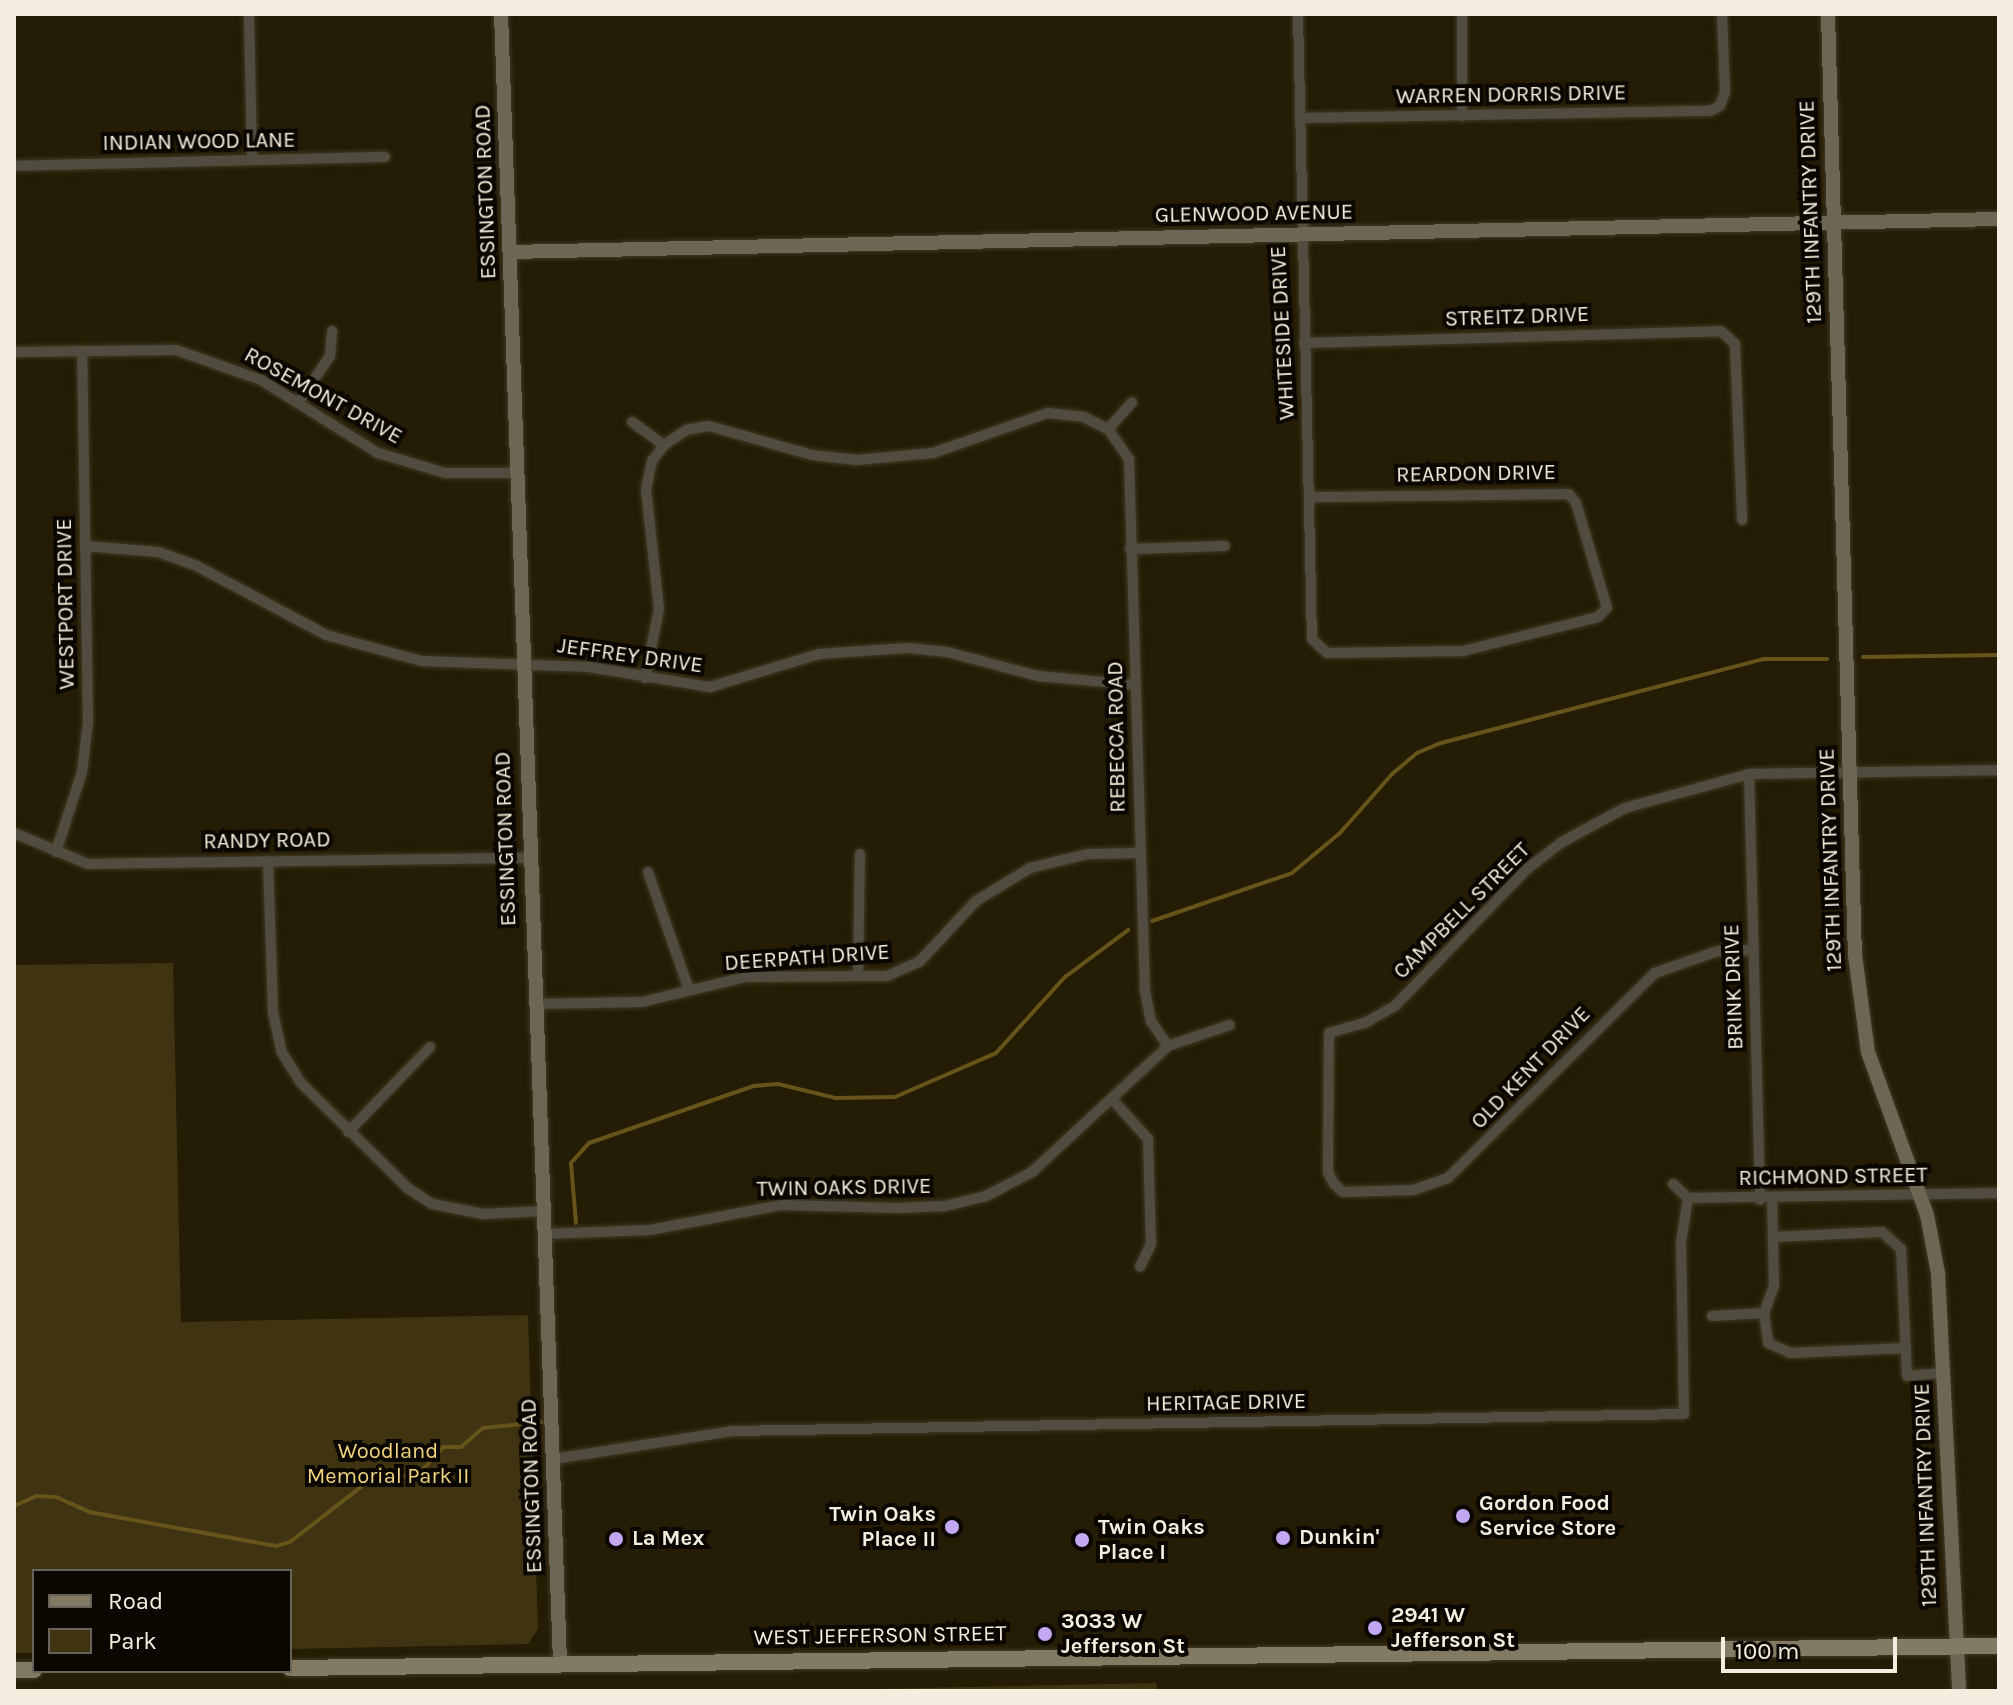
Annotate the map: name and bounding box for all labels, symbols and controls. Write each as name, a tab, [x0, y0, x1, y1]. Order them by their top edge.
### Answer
street label: WARREN DORRIS DRIVE	[1396, 80, 1626, 110]
street label: 129TH INFANTRY DRIVE	[1794, 100, 1828, 324]
street label: ESSINGTON ROAD	[470, 104, 502, 280]
street label: INDIAN WOOD LANE	[102, 127, 296, 157]
street label: GLENWOOD AVENUE	[1155, 199, 1353, 229]
street label: WHITESIDE DRIVE	[1265, 245, 1301, 421]
street label: STREITZ DRIVE	[1444, 301, 1590, 333]
street label: ROSEMONT DRIVE	[239, 342, 407, 450]
street label: REARDON DRIVE	[1396, 459, 1556, 489]
street label: WESTPORT DRIVE	[51, 518, 81, 690]
street label: JEFFREY DRIVE	[556, 633, 704, 679]
street label: REBECCA ROAD	[1102, 661, 1132, 813]
street label: 129TH INFANTRY DRIVE	[1814, 748, 1848, 972]
street label: ESSINGTON ROAD	[490, 751, 522, 927]
street label: RANDY ROAD	[203, 827, 331, 855]
street label: CAMPBELL STREET	[1388, 837, 1536, 985]
street label: BRINK DRIVE	[1719, 924, 1749, 1050]
street label: DEERPATH DRIVE	[723, 939, 891, 977]
street label: OLD KENT DRIVE	[1466, 1001, 1596, 1135]
street label: RICHMOND STREET	[1738, 1162, 1928, 1192]
street label: TWIN OAKS DRIVE	[756, 1173, 932, 1203]
street label: 129TH INFANTRY DRIVE	[1909, 1383, 1943, 1607]
street label: HERITAGE DRIVE	[1146, 1388, 1306, 1418]
street label: ESSINGTON ROAD	[516, 1398, 548, 1574]
park label: Woodland Memorial Park II	[307, 1438, 469, 1490]
place label: Gordon Food Service Store	[1479, 1490, 1616, 1542]
place label: Twin Oaks Place II	[829, 1501, 936, 1552]
marker: Gordon Food Service Store	[1454, 1507, 1472, 1525]
place label: Twin Oaks Place I	[1098, 1514, 1205, 1566]
marker: Twin Oaks Place II	[943, 1518, 961, 1536]
place label: Dunkin'	[1299, 1525, 1379, 1551]
place label: La Mex	[632, 1526, 704, 1552]
marker: Dunkin'	[1274, 1529, 1292, 1547]
marker: La Mex	[607, 1530, 625, 1548]
marker: Twin Oaks Place I	[1073, 1531, 1091, 1549]
legend	[32, 1569, 292, 1673]
text: Road	[108, 1587, 163, 1615]
place label: 2941 W Jefferson St	[1391, 1602, 1515, 1654]
place label: 3033 W Jefferson St	[1061, 1608, 1185, 1660]
marker: 2941 W Jefferson St	[1366, 1619, 1384, 1637]
street label: WEST JEFFERSON STREET	[753, 1621, 1007, 1651]
scale bar	[1725, 1621, 1901, 1671]
marker: 3033 W Jefferson St	[1036, 1625, 1054, 1643]
text: Park	[108, 1627, 157, 1655]
text: 100 m	[1735, 1637, 1800, 1665]

